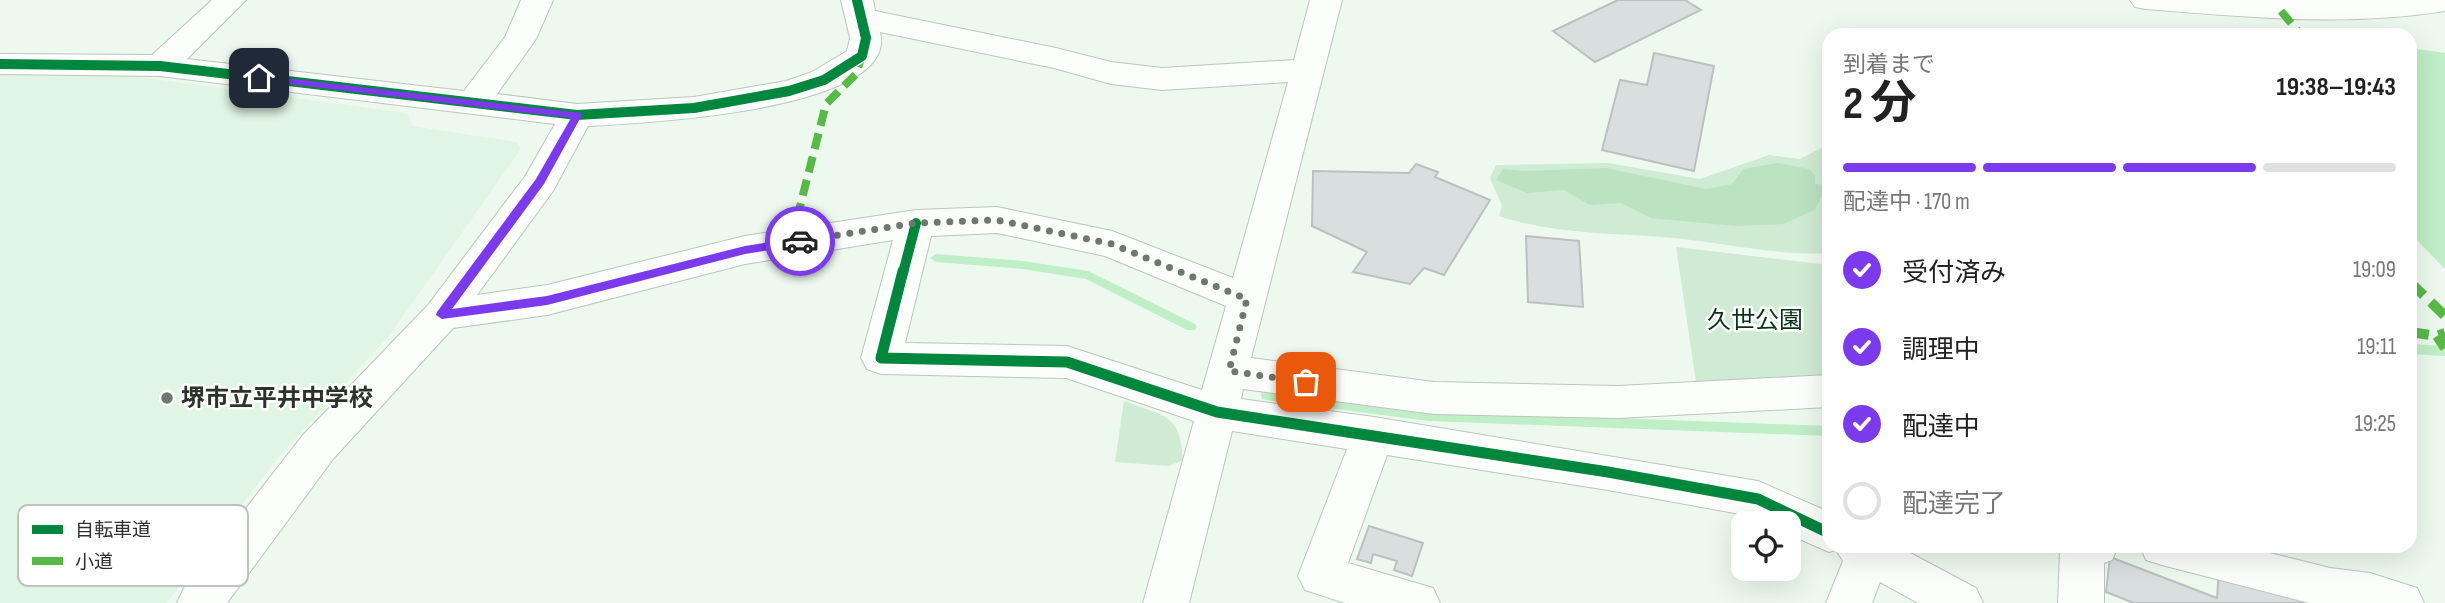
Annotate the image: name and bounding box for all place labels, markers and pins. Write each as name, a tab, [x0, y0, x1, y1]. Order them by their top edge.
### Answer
pin	[229, 48, 289, 108]
pin	[1276, 352, 1336, 412]
place label: 堺市立平井中学校	[181, 384, 373, 413]
marker: 堺市立平井中学校	[159, 390, 175, 406]

